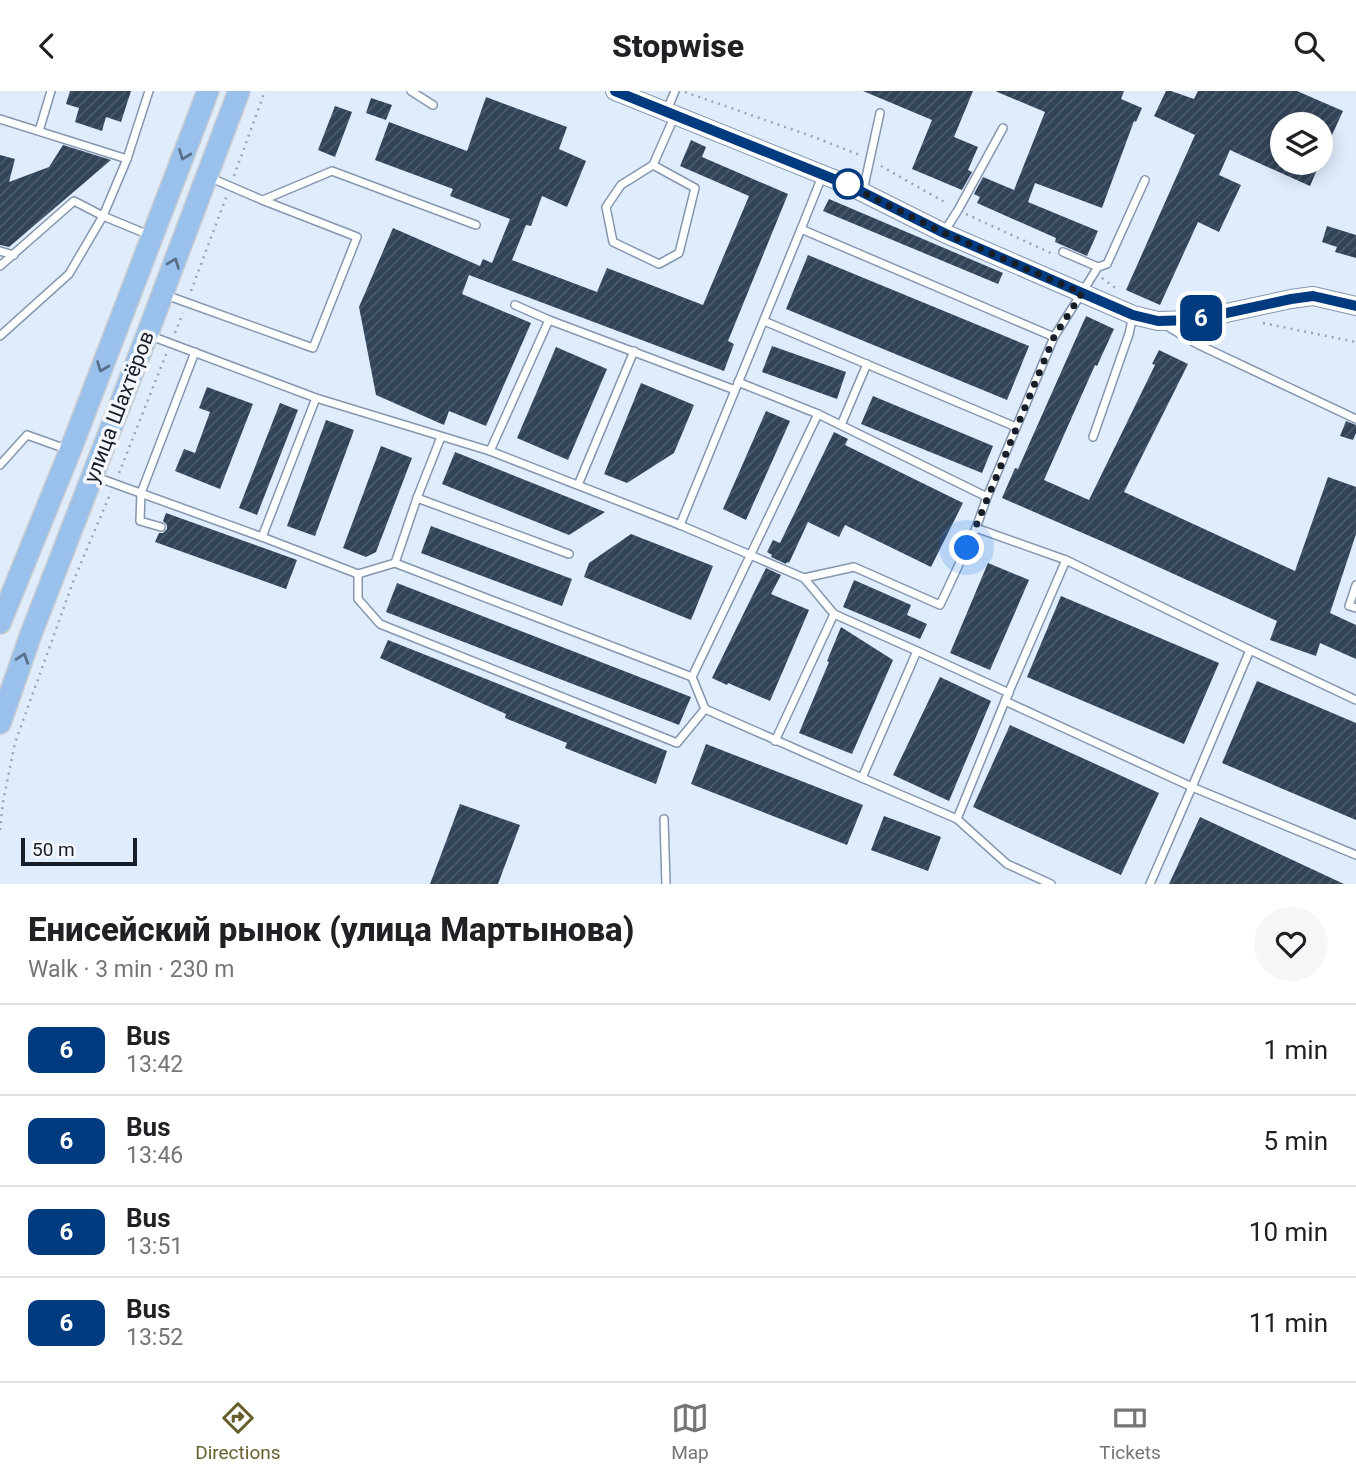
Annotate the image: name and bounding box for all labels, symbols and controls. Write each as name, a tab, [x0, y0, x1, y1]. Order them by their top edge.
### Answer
icon: back	[28, 27, 66, 65]
text: Stopwise	[612, 27, 744, 65]
icon: search	[1290, 27, 1328, 65]
map controls	[1270, 112, 1333, 175]
button: layers	[1270, 112, 1333, 175]
one-way arrow	[178, 148, 192, 160]
unlabelled marker	[833, 169, 863, 199]
one-way arrow	[166, 258, 180, 270]
line badge: 6	[1178, 295, 1224, 341]
text: 6	[1194, 304, 1208, 332]
street label: улица Шахтёров	[79, 328, 159, 486]
one-way arrow	[97, 361, 111, 373]
your location	[949, 530, 984, 565]
one-way arrow	[15, 653, 29, 665]
scale bar	[21, 835, 136, 867]
text: 50 m	[32, 838, 75, 861]
button: heart	[1254, 907, 1328, 981]
text: Енисейский рынок (улица Мартынова)	[28, 910, 634, 949]
text: Walk · 3 min · 230 m	[28, 956, 234, 983]
text: Bus	[126, 1021, 171, 1051]
text: 1 min	[1263, 1035, 1328, 1065]
text: 6	[60, 1036, 73, 1064]
text: 13:42	[126, 1051, 183, 1078]
text: Bus	[126, 1112, 171, 1142]
text: 5 min	[1263, 1126, 1328, 1156]
text: 6	[60, 1127, 73, 1155]
text: 13:46	[126, 1142, 183, 1169]
text: Bus	[126, 1203, 171, 1233]
text: 10 min	[1249, 1217, 1328, 1247]
text: 6	[60, 1218, 73, 1246]
text: 13:51	[126, 1233, 183, 1260]
text: Bus	[126, 1294, 171, 1324]
text: 11 min	[1249, 1308, 1328, 1338]
text: 6	[60, 1309, 73, 1337]
text: 13:52	[126, 1324, 183, 1351]
tab: Directions	[195, 1399, 281, 1464]
tab: Map	[671, 1399, 709, 1464]
tab: Tickets	[1099, 1399, 1161, 1464]

